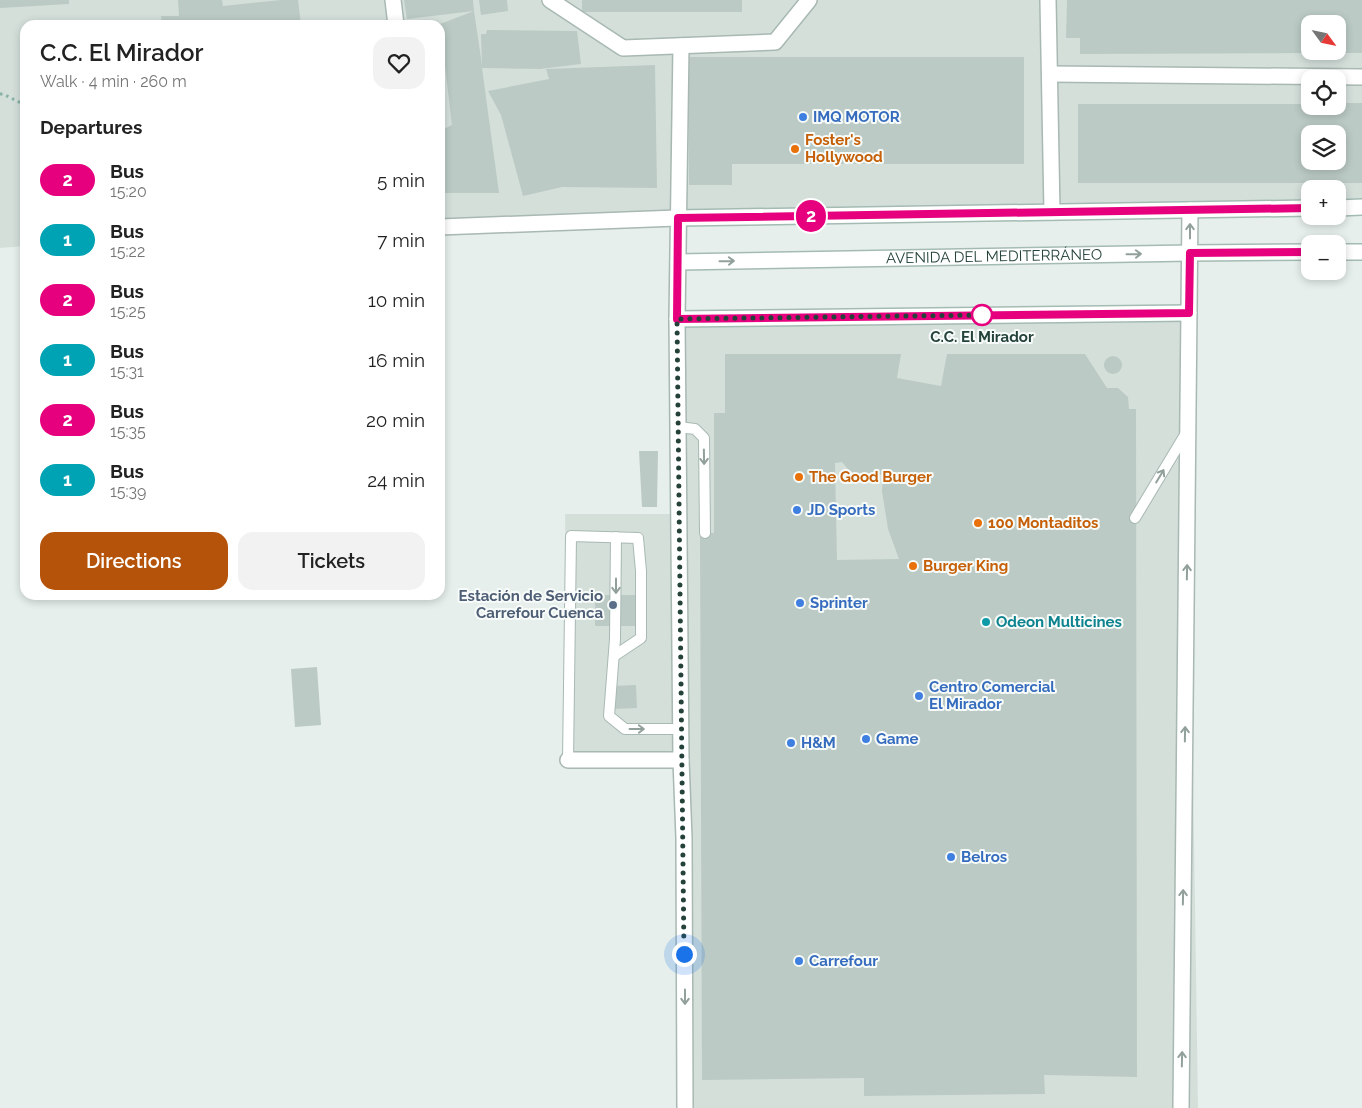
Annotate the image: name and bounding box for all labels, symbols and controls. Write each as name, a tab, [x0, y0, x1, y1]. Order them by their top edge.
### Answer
north arrow	[1301, 15, 1346, 60]
map controls	[1301, 15, 1346, 280]
button: heart	[373, 37, 425, 89]
text: C.C. El Mirador	[40, 38, 204, 67]
button: locate	[1301, 70, 1346, 115]
text: Walk · 4 min · 260 m	[40, 72, 187, 91]
place label: IMQ MOTOR	[813, 108, 900, 126]
marker: IMQ MOTOR	[797, 111, 809, 123]
text: Departures	[40, 116, 142, 138]
button: layers	[1301, 125, 1346, 170]
place label: Foster's Hollywood	[805, 131, 883, 166]
marker: Foster's Hollywood	[789, 143, 801, 155]
text: Bus	[110, 160, 144, 182]
text: 2	[62, 169, 73, 190]
text: 5 min	[377, 169, 425, 191]
button: +	[1301, 180, 1346, 225]
text: 15:20	[110, 182, 147, 201]
line badge: 2	[795, 200, 827, 232]
text: 2	[806, 205, 816, 226]
text: Bus	[110, 220, 144, 242]
one-way arrow	[1185, 223, 1195, 240]
text: 1	[63, 229, 72, 250]
text: 7 min	[377, 229, 425, 251]
button: −	[1301, 235, 1346, 280]
text: 15:22	[110, 242, 145, 261]
street label: AVENIDA DEL MEDITERRÁNEO	[886, 246, 1102, 267]
one-way arrow	[1126, 249, 1142, 259]
one-way arrow	[718, 256, 735, 266]
text: Bus	[110, 280, 144, 302]
text: 2	[62, 289, 73, 310]
text: 10 min	[368, 289, 425, 311]
text: 15:25	[110, 302, 146, 321]
marker: C.C. El Mirador	[971, 304, 993, 326]
place label: C.C. El Mirador	[930, 328, 1034, 346]
text: Bus	[110, 340, 144, 362]
text: 1	[63, 349, 72, 370]
text: 16 min	[368, 349, 425, 371]
text: 15:31	[110, 362, 144, 381]
text: Bus	[110, 400, 144, 422]
text: 2	[62, 409, 73, 430]
text: 20 min	[366, 409, 425, 431]
text: 15:35	[110, 422, 146, 441]
one-way arrow	[699, 448, 709, 465]
text: Bus	[110, 460, 144, 482]
place label: The Good Burger	[809, 468, 932, 486]
text: 1	[63, 469, 72, 490]
text: 24 min	[367, 469, 425, 491]
one-way arrow	[1156, 469, 1166, 484]
marker: The Good Burger	[793, 471, 805, 483]
text: 15:39	[110, 482, 147, 501]
place label: JD Sports	[807, 501, 875, 519]
marker: JD Sports	[791, 504, 803, 516]
place label: 100 Montaditos	[988, 514, 1098, 532]
marker: 100 Montaditos	[972, 517, 984, 529]
button: Directions	[40, 532, 228, 590]
button: Tickets	[238, 532, 425, 590]
place label: Burger King	[923, 557, 1008, 575]
marker: Burger King	[907, 560, 919, 572]
one-way arrow	[1182, 564, 1191, 580]
one-way arrow	[611, 578, 621, 594]
place label: Estación de Servicio Carrefour Cuenca	[459, 587, 603, 622]
place label: Sprinter	[810, 594, 868, 612]
marker: Sprinter	[794, 597, 806, 609]
marker: Estación de Servicio Carrefour Cuenca	[607, 599, 619, 611]
place label: Odeon Multicines	[996, 613, 1122, 631]
marker: Odeon Multicines	[980, 616, 992, 628]
place label: Centro Comercial El Mirador	[929, 678, 1055, 713]
marker: Centro Comercial El Mirador	[913, 690, 925, 702]
one-way arrow	[628, 724, 645, 734]
one-way arrow	[1180, 727, 1190, 743]
place label: Game	[876, 730, 918, 748]
marker: Game	[860, 733, 872, 745]
place label: H&M	[801, 734, 836, 752]
marker: H&M	[785, 737, 797, 749]
place label: Belros	[961, 848, 1007, 866]
marker: Belros	[945, 851, 957, 863]
one-way arrow	[1178, 889, 1188, 906]
your location	[672, 942, 697, 967]
place label: Carrefour	[809, 952, 878, 970]
marker: Carrefour	[793, 955, 805, 967]
one-way arrow	[680, 989, 690, 1005]
one-way arrow	[1177, 1052, 1187, 1068]

